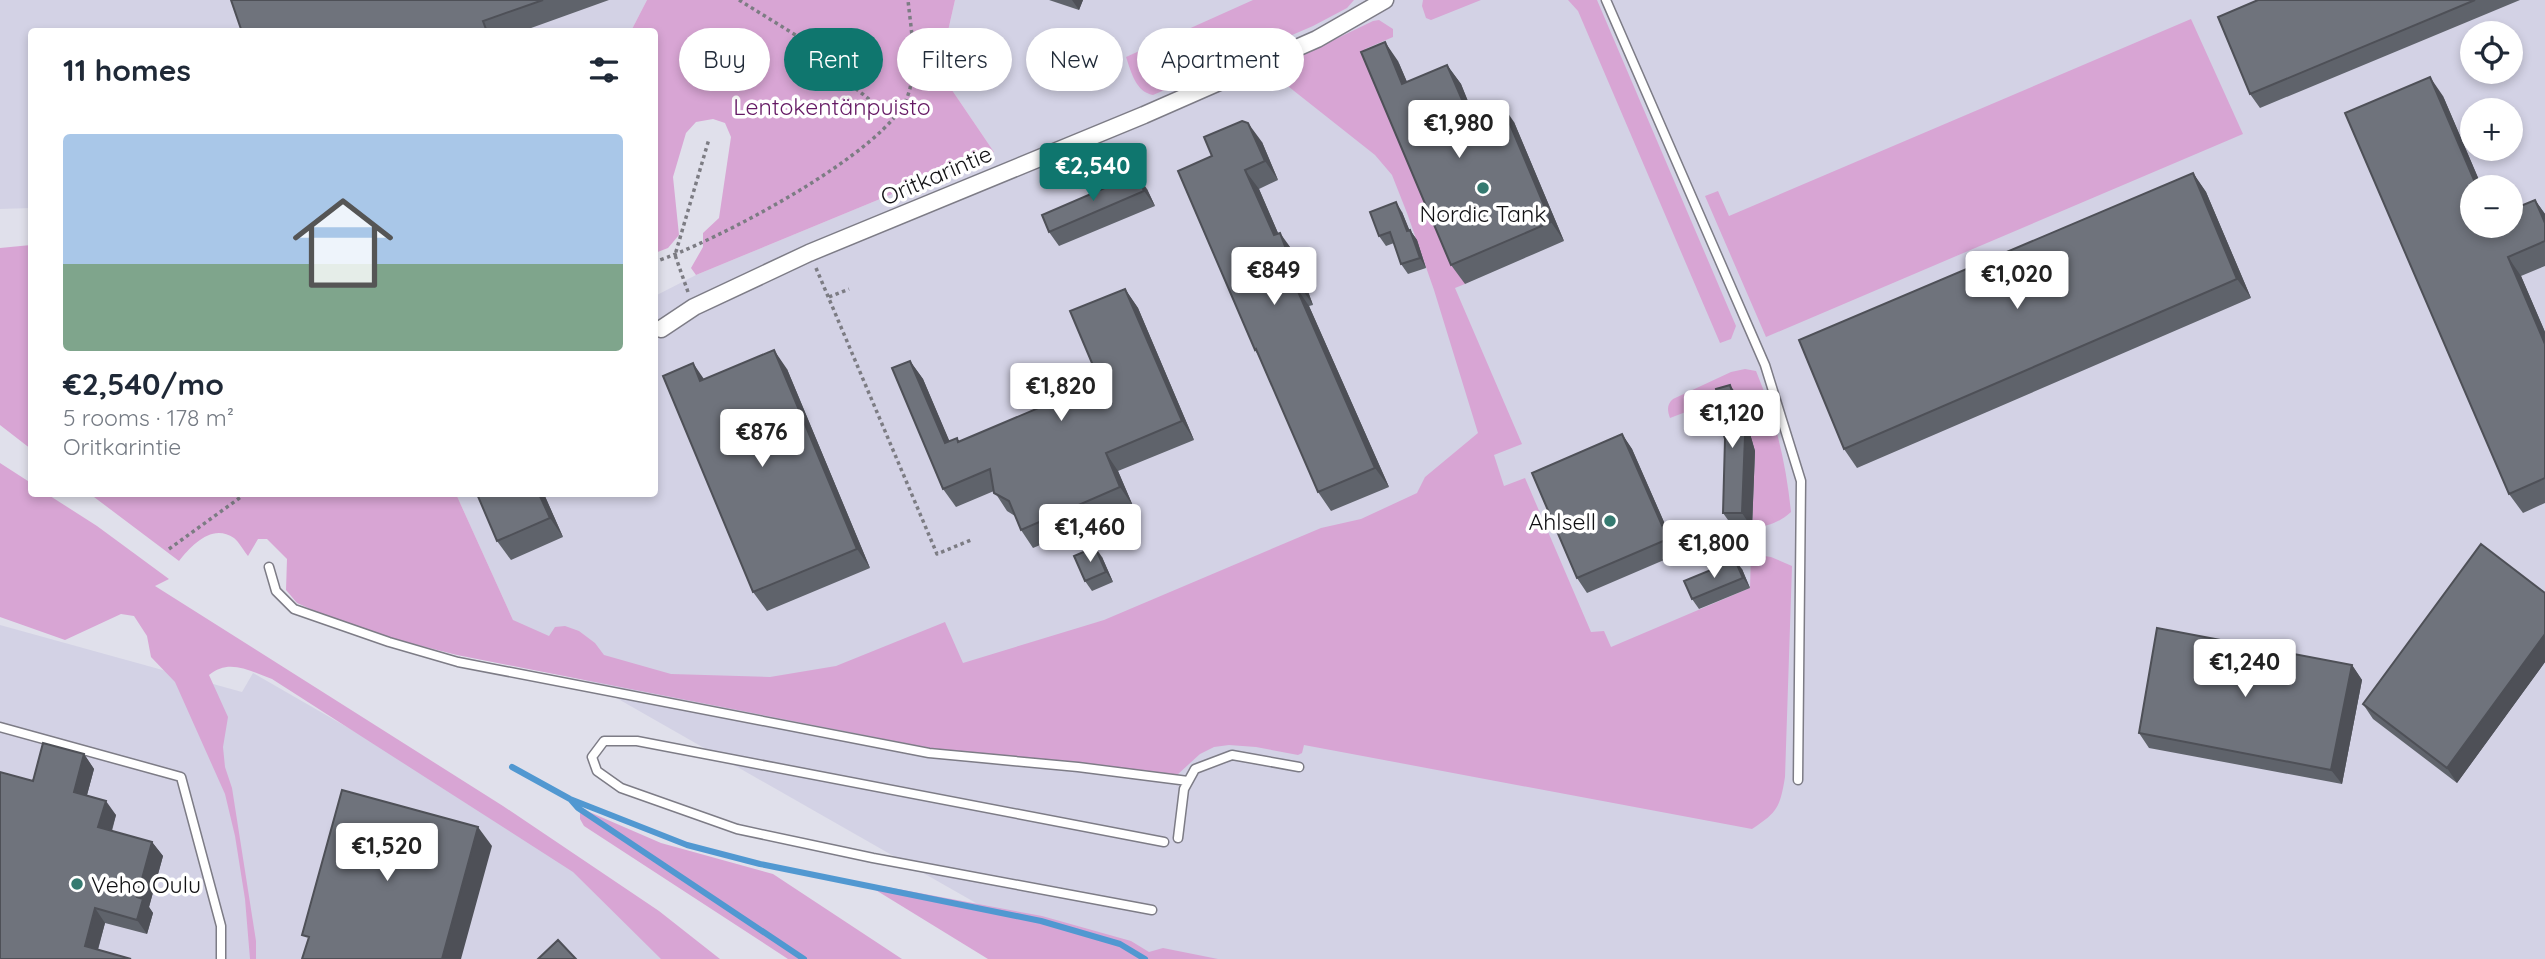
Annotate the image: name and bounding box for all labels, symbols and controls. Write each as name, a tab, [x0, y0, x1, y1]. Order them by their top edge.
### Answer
map controls	[2460, 21, 2523, 238]
button: locate	[2460, 21, 2523, 84]
chip: Buy	[679, 28, 770, 91]
chip: Rent	[784, 28, 883, 91]
chip: Filters	[897, 28, 1012, 91]
chip: New	[1026, 28, 1123, 91]
chip: Apartment	[1137, 28, 1304, 91]
text: 11 homes	[63, 51, 191, 89]
icon: filters	[585, 51, 623, 89]
park label: Lentokentänpuisto	[733, 92, 931, 121]
button: +	[2460, 98, 2523, 161]
pin: €1,980	[1402, 100, 1516, 160]
text: €1,980	[1424, 108, 1494, 137]
street label: Oritkarintie	[876, 139, 996, 211]
pin: €2,540	[1036, 144, 1150, 203]
text: €2,540	[1056, 151, 1130, 180]
button: −	[2460, 175, 2523, 238]
icon: home	[280, 180, 406, 306]
marker: Nordic Tank	[1475, 180, 1491, 196]
place label: Nordic Tank	[1419, 199, 1547, 228]
pin: €849	[1233, 247, 1315, 307]
pin: €1,020	[1960, 252, 2074, 311]
text: €849	[1247, 255, 1301, 284]
text: €1,020	[1981, 259, 2053, 288]
pin: €1,820	[1004, 364, 1118, 423]
text: €2,540/mo	[63, 365, 224, 403]
text: €1,820	[1026, 371, 1096, 400]
pin: €1,120	[1675, 391, 1789, 450]
text: €1,120	[1700, 398, 1764, 427]
text: 5 rooms · 178 m²	[63, 403, 234, 432]
pin: €876	[721, 410, 803, 469]
text: €876	[736, 417, 788, 446]
text: Oritkarintie	[63, 432, 181, 461]
pin: €1,460	[1033, 504, 1147, 564]
place label: Ahlsell	[1528, 507, 1596, 536]
text: €1,460	[1055, 512, 1125, 541]
marker: Ahlsell	[1602, 513, 1618, 529]
pin: €1,800	[1657, 520, 1771, 580]
text: €1,800	[1679, 528, 1749, 557]
pin: €1,240	[2188, 640, 2302, 699]
text: €1,240	[2210, 647, 2280, 676]
pin: €1,520	[330, 824, 444, 883]
text: €1,520	[352, 831, 422, 860]
place label: Veho Oulu	[91, 870, 201, 899]
marker: Veho Oulu	[69, 876, 85, 892]

